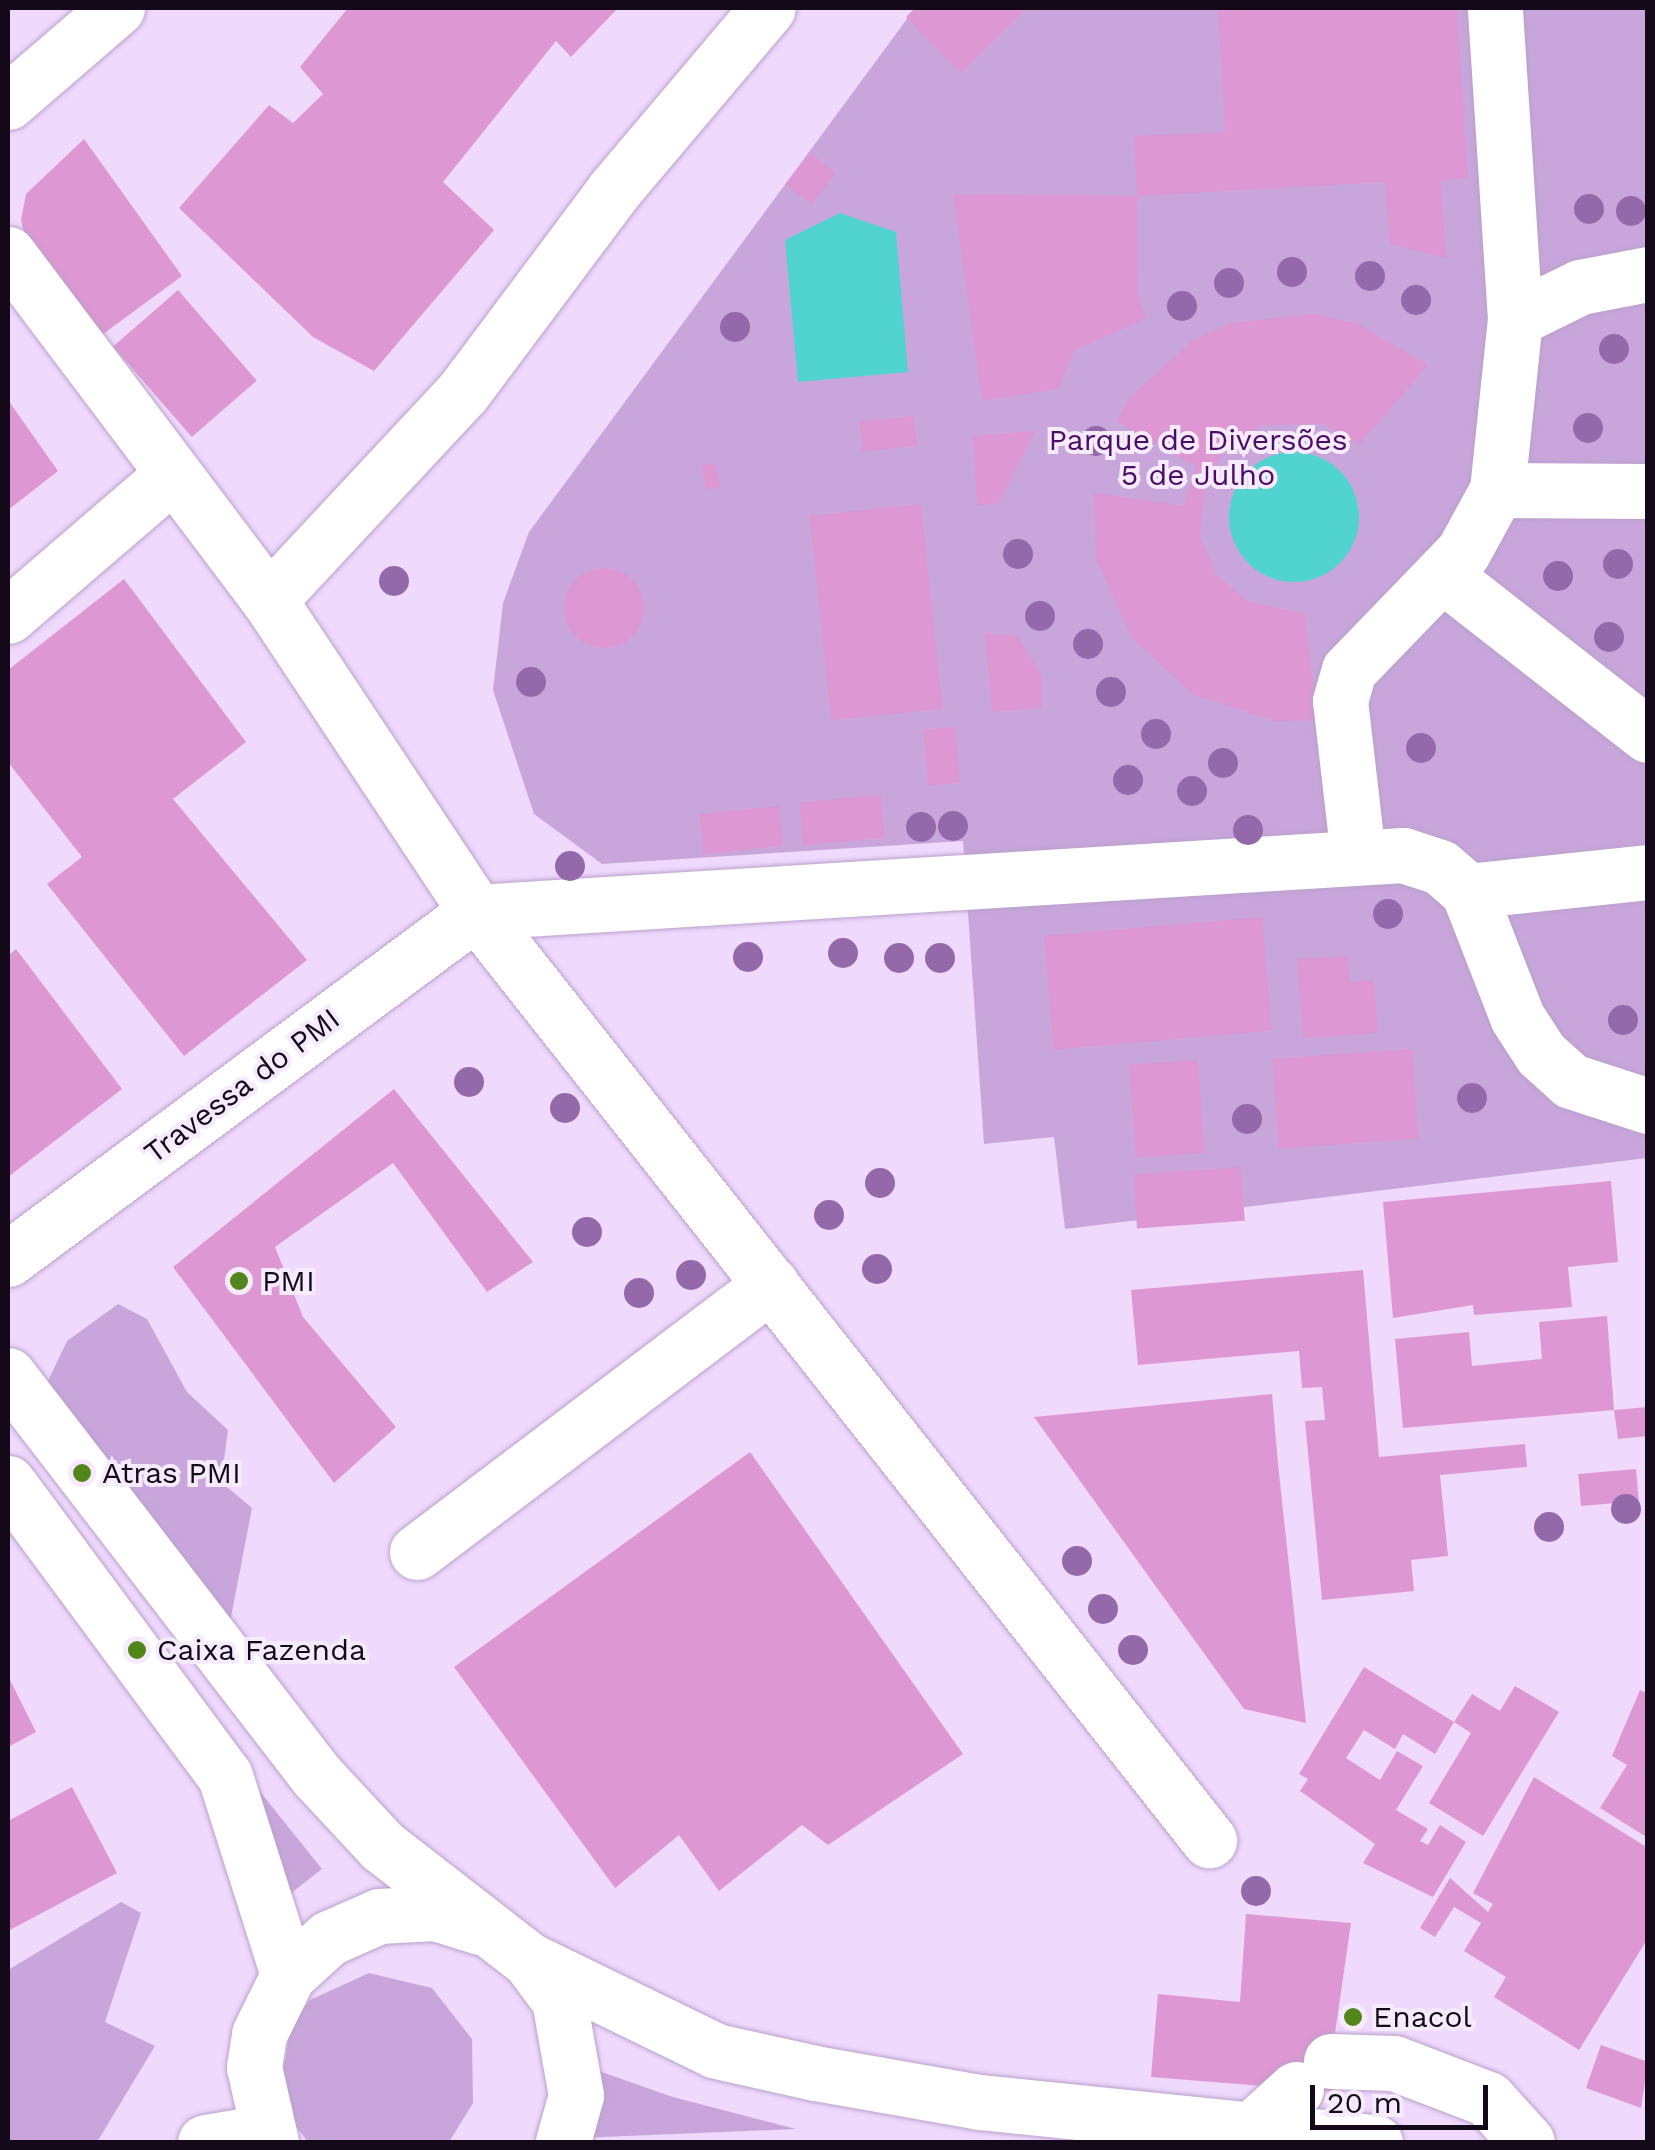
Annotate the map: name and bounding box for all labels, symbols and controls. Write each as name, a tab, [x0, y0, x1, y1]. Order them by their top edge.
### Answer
park label: Parque de Diversões 5 de Julho	[1048, 422, 1348, 492]
street label: Travessa do PMI	[137, 1001, 347, 1171]
place label: PMI	[262, 1263, 315, 1299]
marker: PMI	[226, 1268, 252, 1294]
place label: Atras PMI	[102, 1455, 241, 1491]
marker: Atras PMI	[71, 1462, 93, 1484]
place label: Caixa Fazenda	[157, 1632, 367, 1668]
marker: Caixa Fazenda	[126, 1639, 148, 1661]
place label: Enacol	[1373, 1999, 1472, 2035]
marker: Enacol	[1342, 2006, 1364, 2028]
scale bar	[1315, 2065, 1492, 2127]
text: 20 m	[1327, 2085, 1402, 2120]

